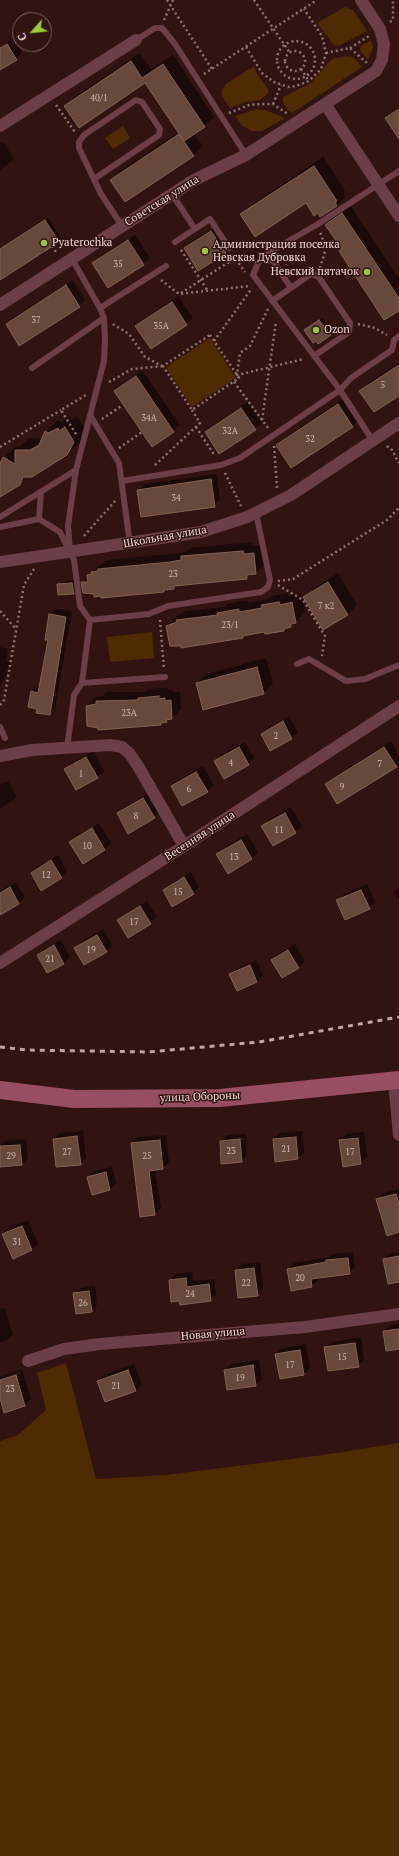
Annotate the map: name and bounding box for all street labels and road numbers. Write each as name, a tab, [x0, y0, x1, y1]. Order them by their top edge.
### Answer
street label: Советская улица	[122, 173, 202, 229]
street label: Школьная улица	[122, 523, 208, 551]
street label: Весенняя улица	[162, 808, 238, 864]
street label: улица Обороны	[160, 1089, 240, 1105]
street label: Новая улица	[180, 1325, 246, 1343]

